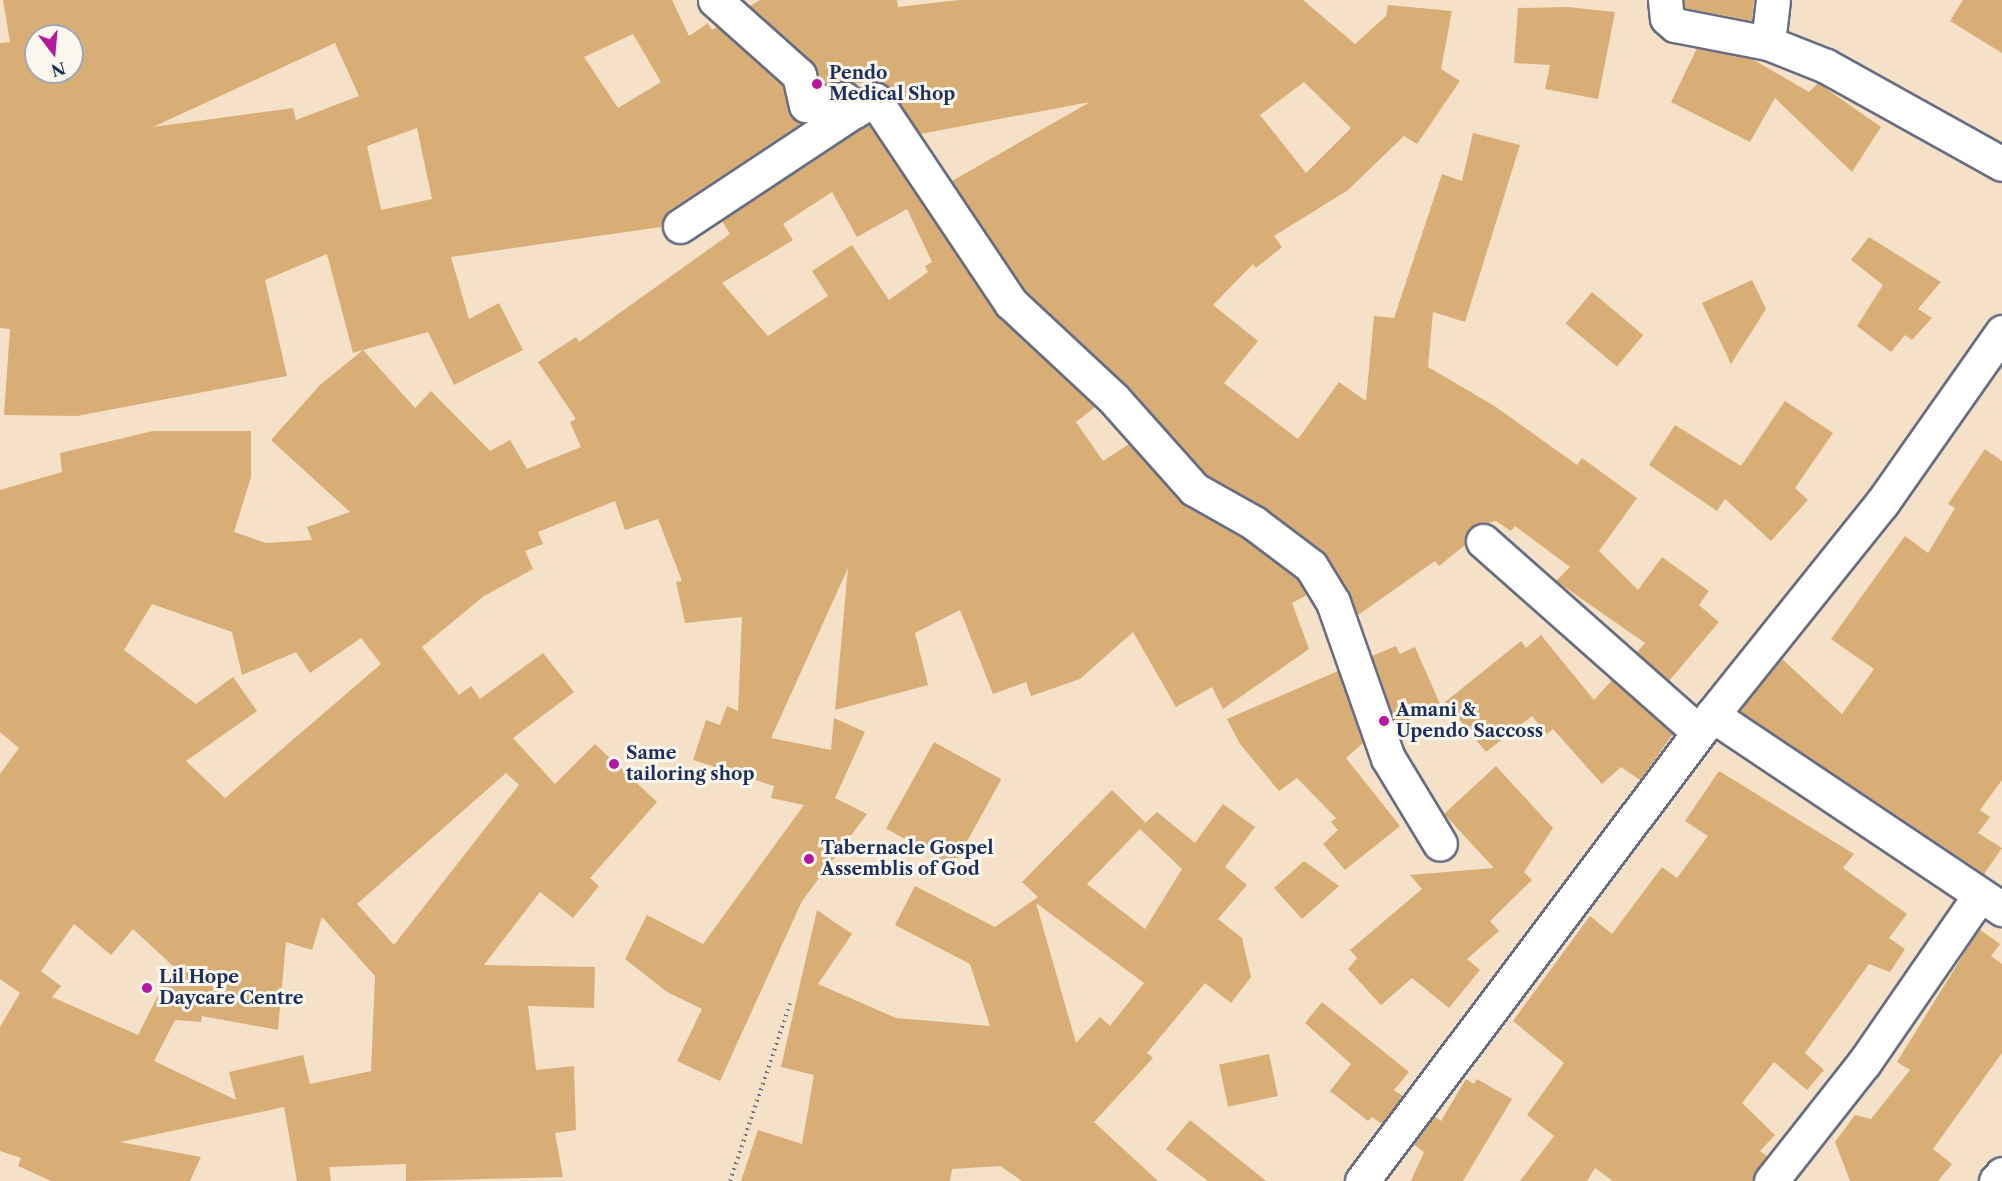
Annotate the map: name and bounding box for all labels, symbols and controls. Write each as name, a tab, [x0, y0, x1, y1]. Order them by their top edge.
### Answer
north arrow	[24, 24, 84, 84]
text: N	[49, 58, 68, 81]
place label: Pendo Medical Shop	[829, 63, 955, 106]
marker: Pendo Medical Shop	[810, 77, 824, 91]
place label: Amani & Upendo Saccoss	[1396, 700, 1543, 742]
marker: Amani & Upendo Saccoss	[1377, 714, 1391, 728]
place label: Same tailoring shop	[626, 743, 755, 786]
marker: Same tailoring shop	[607, 757, 621, 771]
place label: Tabernacle Gospel Assemblis of God	[821, 838, 994, 880]
marker: Tabernacle Gospel Assemblis of God	[802, 852, 816, 866]
place label: Lil Hope Daycare Centre	[159, 967, 304, 1010]
marker: Lil Hope Daycare Centre	[140, 981, 154, 995]

